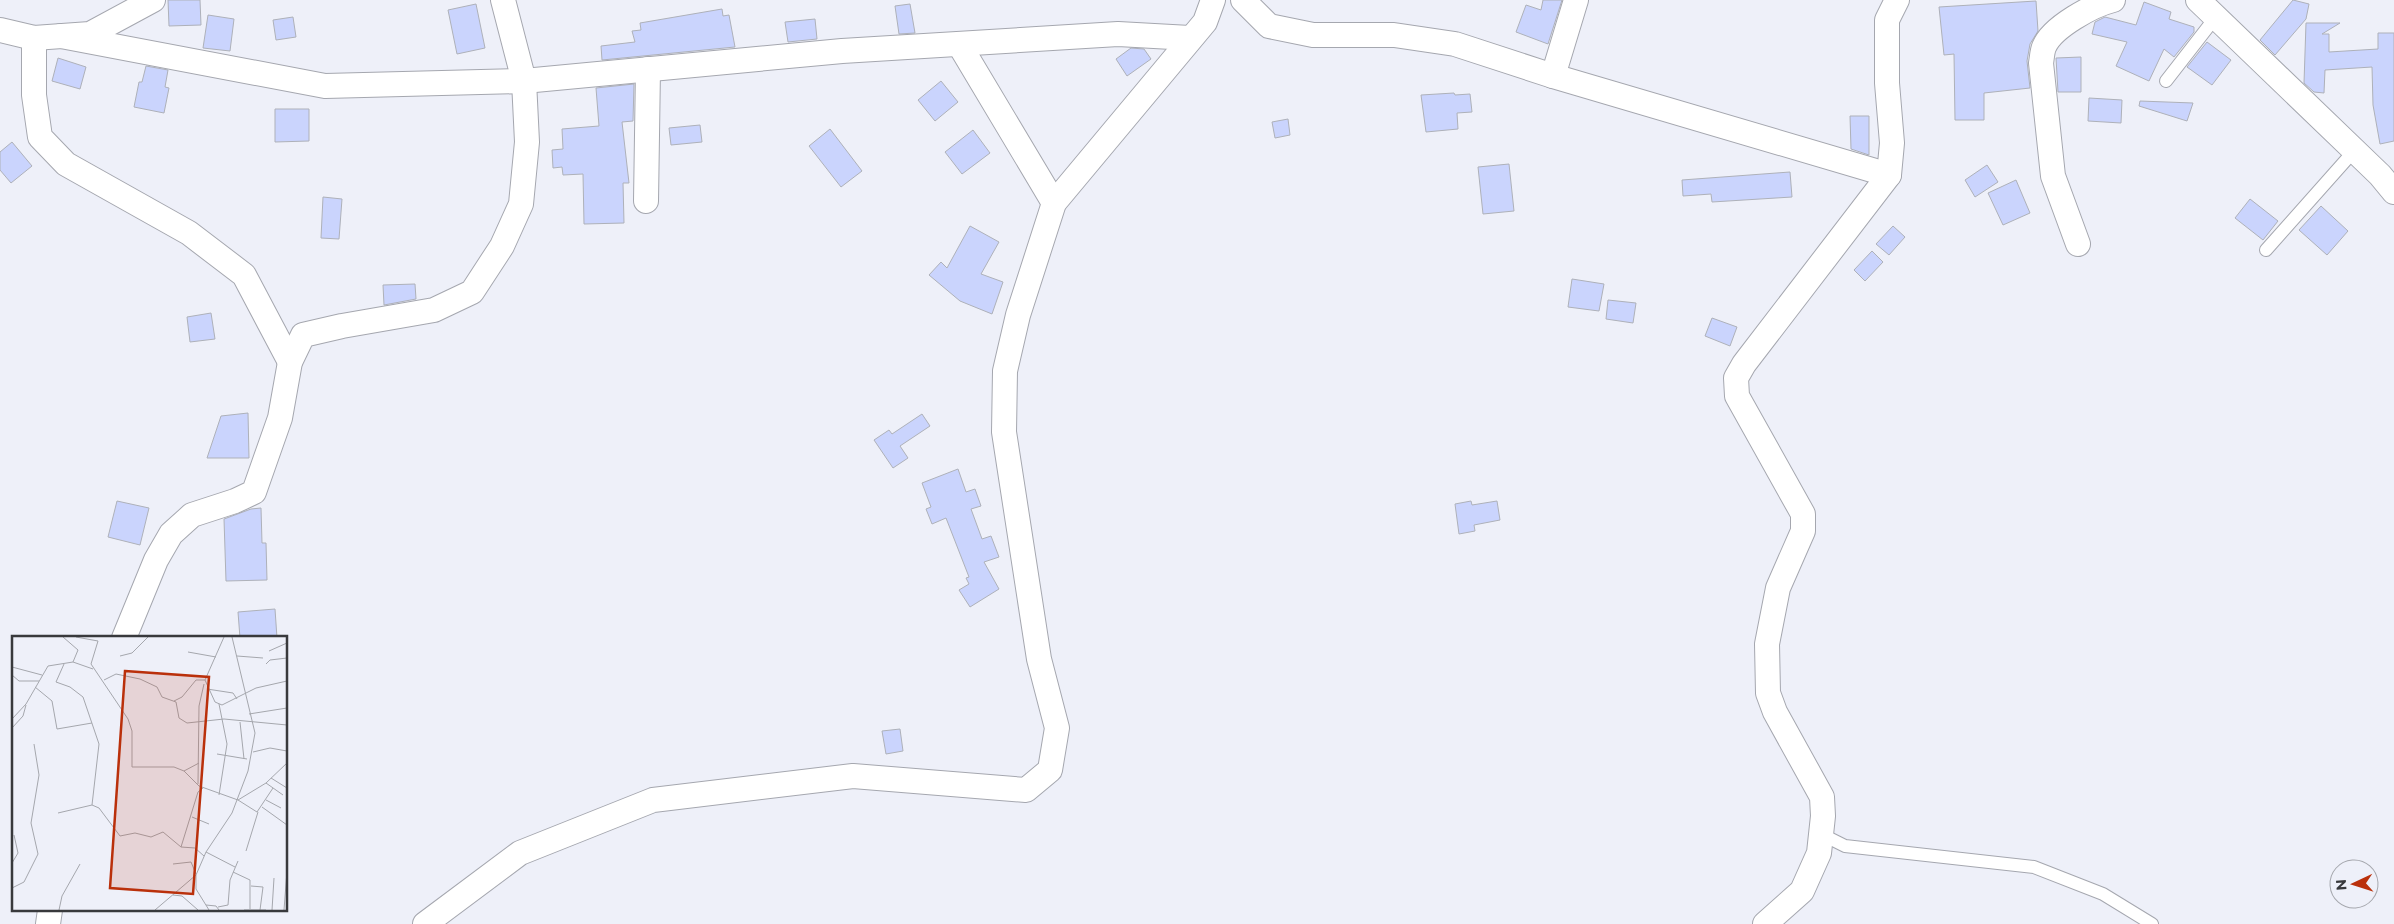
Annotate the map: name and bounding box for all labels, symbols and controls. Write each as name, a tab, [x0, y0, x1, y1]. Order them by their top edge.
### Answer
inset map	[12, 636, 288, 912]
north arrow	[2329, 859, 2379, 909]
text: N	[2332, 879, 2350, 891]

